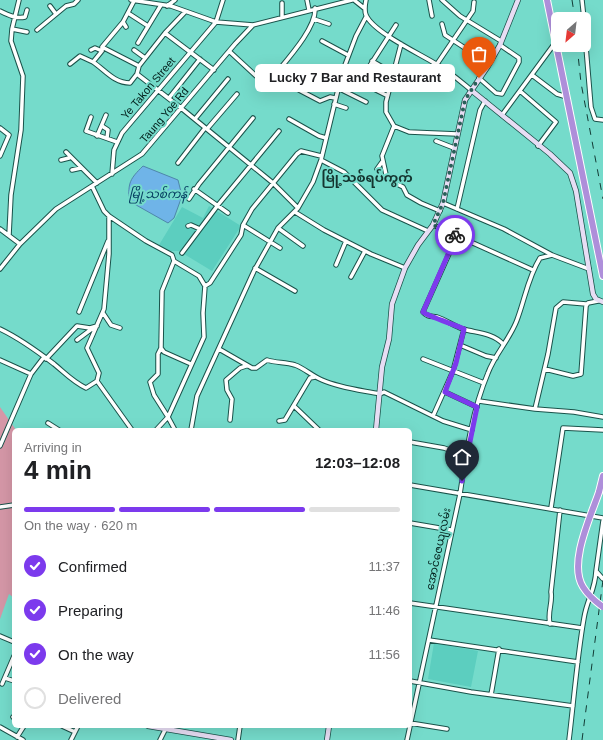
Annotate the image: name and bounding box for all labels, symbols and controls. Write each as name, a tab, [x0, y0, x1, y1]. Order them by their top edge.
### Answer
north arrow	[551, 12, 591, 52]
map controls	[551, 12, 591, 52]
pin	[462, 37, 496, 78]
icon: bag	[468, 43, 490, 65]
street label: Ye Takon Street	[119, 55, 177, 121]
callout: Lucky 7 Bar and Restaurant	[255, 64, 455, 92]
text: Lucky 7 Bar and Restaurant	[269, 70, 441, 85]
street label: Taung Yoe Rd	[137, 85, 191, 145]
district label: မြို့သစ်ရပ်ကွက်	[321, 168, 413, 188]
water label: မြို့သစ်ကန်	[129, 185, 189, 204]
courier	[435, 215, 475, 255]
icon: bike	[444, 224, 466, 246]
text: Arriving in	[24, 440, 82, 455]
pin	[445, 440, 479, 481]
icon: home	[451, 446, 473, 468]
text: 12:03–12:08	[315, 454, 400, 471]
text: 4 min	[24, 455, 92, 485]
street label: အောင်ဇေယျလမ်း	[422, 506, 456, 592]
text: On the way · 620 m	[24, 518, 137, 533]
icon: check	[24, 555, 46, 577]
text: Confirmed	[58, 558, 127, 575]
text: 11:37	[368, 559, 400, 574]
icon: check	[24, 599, 46, 621]
text: Preparing	[58, 602, 123, 619]
text: 11:46	[368, 603, 400, 618]
icon: check	[24, 643, 46, 665]
text: On the way	[58, 646, 134, 663]
text: 11:56	[368, 647, 400, 662]
text: Delivered	[58, 690, 121, 707]

